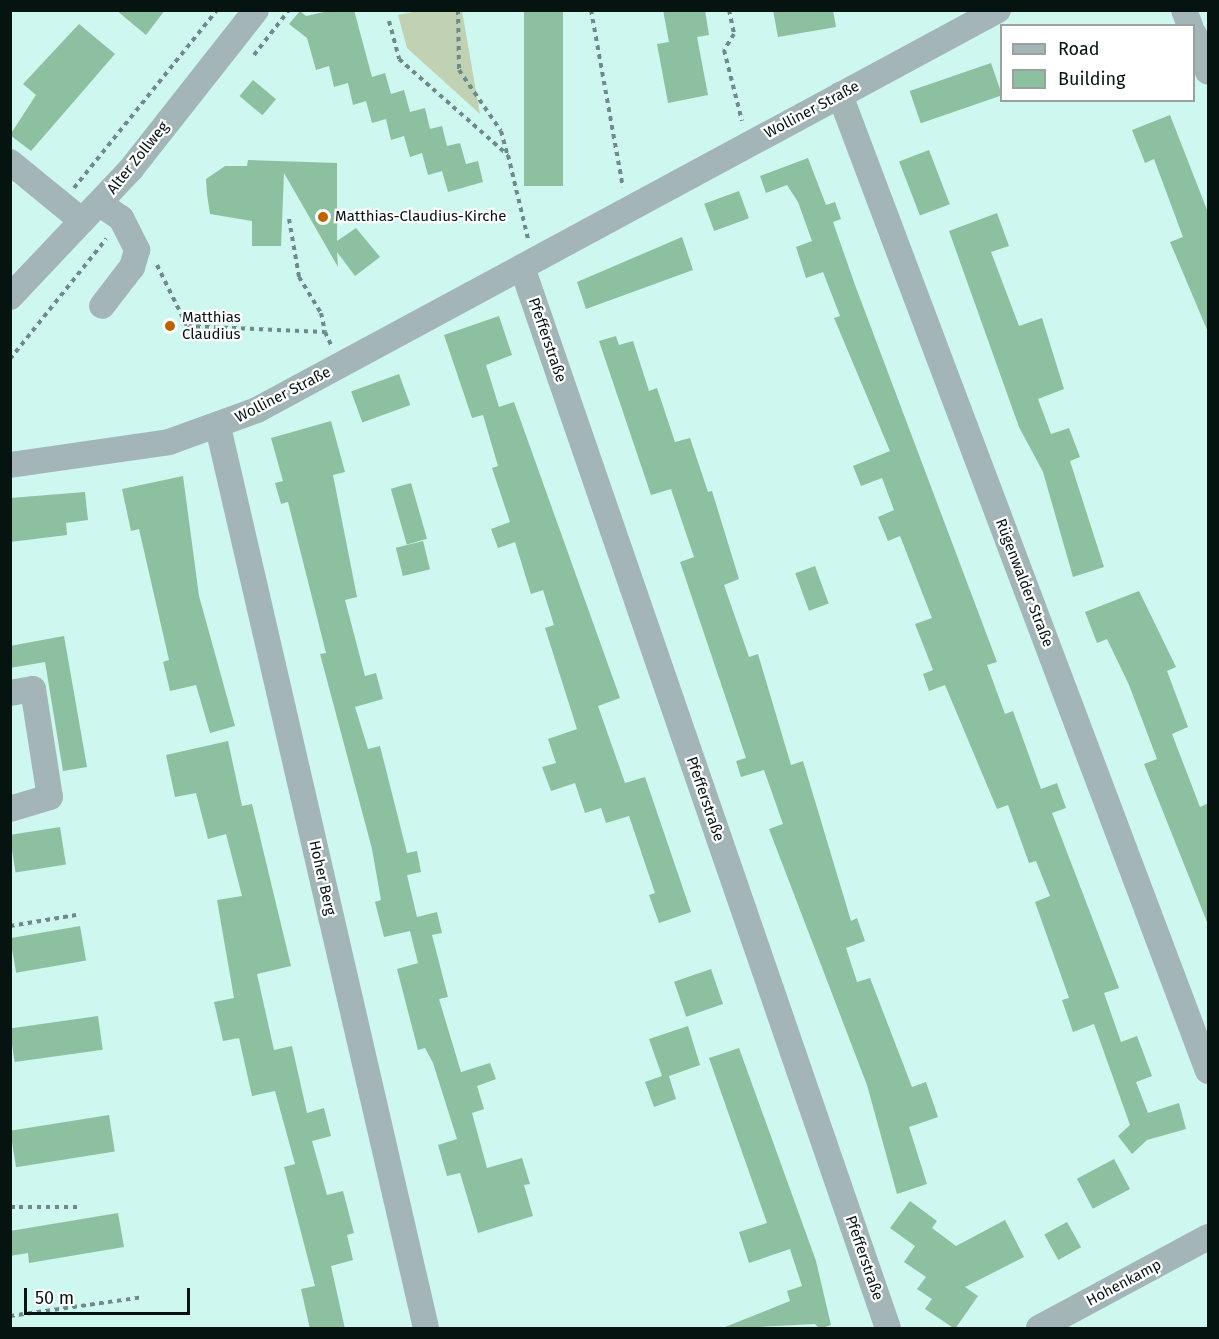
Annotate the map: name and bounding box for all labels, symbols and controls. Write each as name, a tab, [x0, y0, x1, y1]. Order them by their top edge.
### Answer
legend	[1000, 24, 1195, 102]
text: Road	[1058, 38, 1100, 60]
text: Building	[1058, 68, 1125, 90]
street label: Wolliner Straße	[761, 77, 863, 143]
street label: Alter Zollweg	[103, 118, 173, 198]
place label: Matthias-Claudius-Kirche	[335, 208, 506, 226]
marker: Matthias-Claudius-Kirche	[316, 210, 330, 224]
street label: Pfefferstraße	[524, 295, 570, 385]
place label: Matthias Claudius	[182, 308, 241, 343]
marker: Matthias Claudius	[163, 319, 177, 333]
street label: Wolliner Straße	[232, 363, 334, 427]
street label: Rügenwalder Straße	[991, 516, 1057, 650]
street label: Pfefferstraße	[682, 754, 728, 844]
street label: Hoher Berg	[305, 839, 339, 917]
street label: Pfefferstraße	[841, 1213, 887, 1303]
street label: Hohenkamp	[1084, 1256, 1164, 1310]
scale bar	[27, 1276, 194, 1314]
text: 50 m	[35, 1287, 74, 1309]

